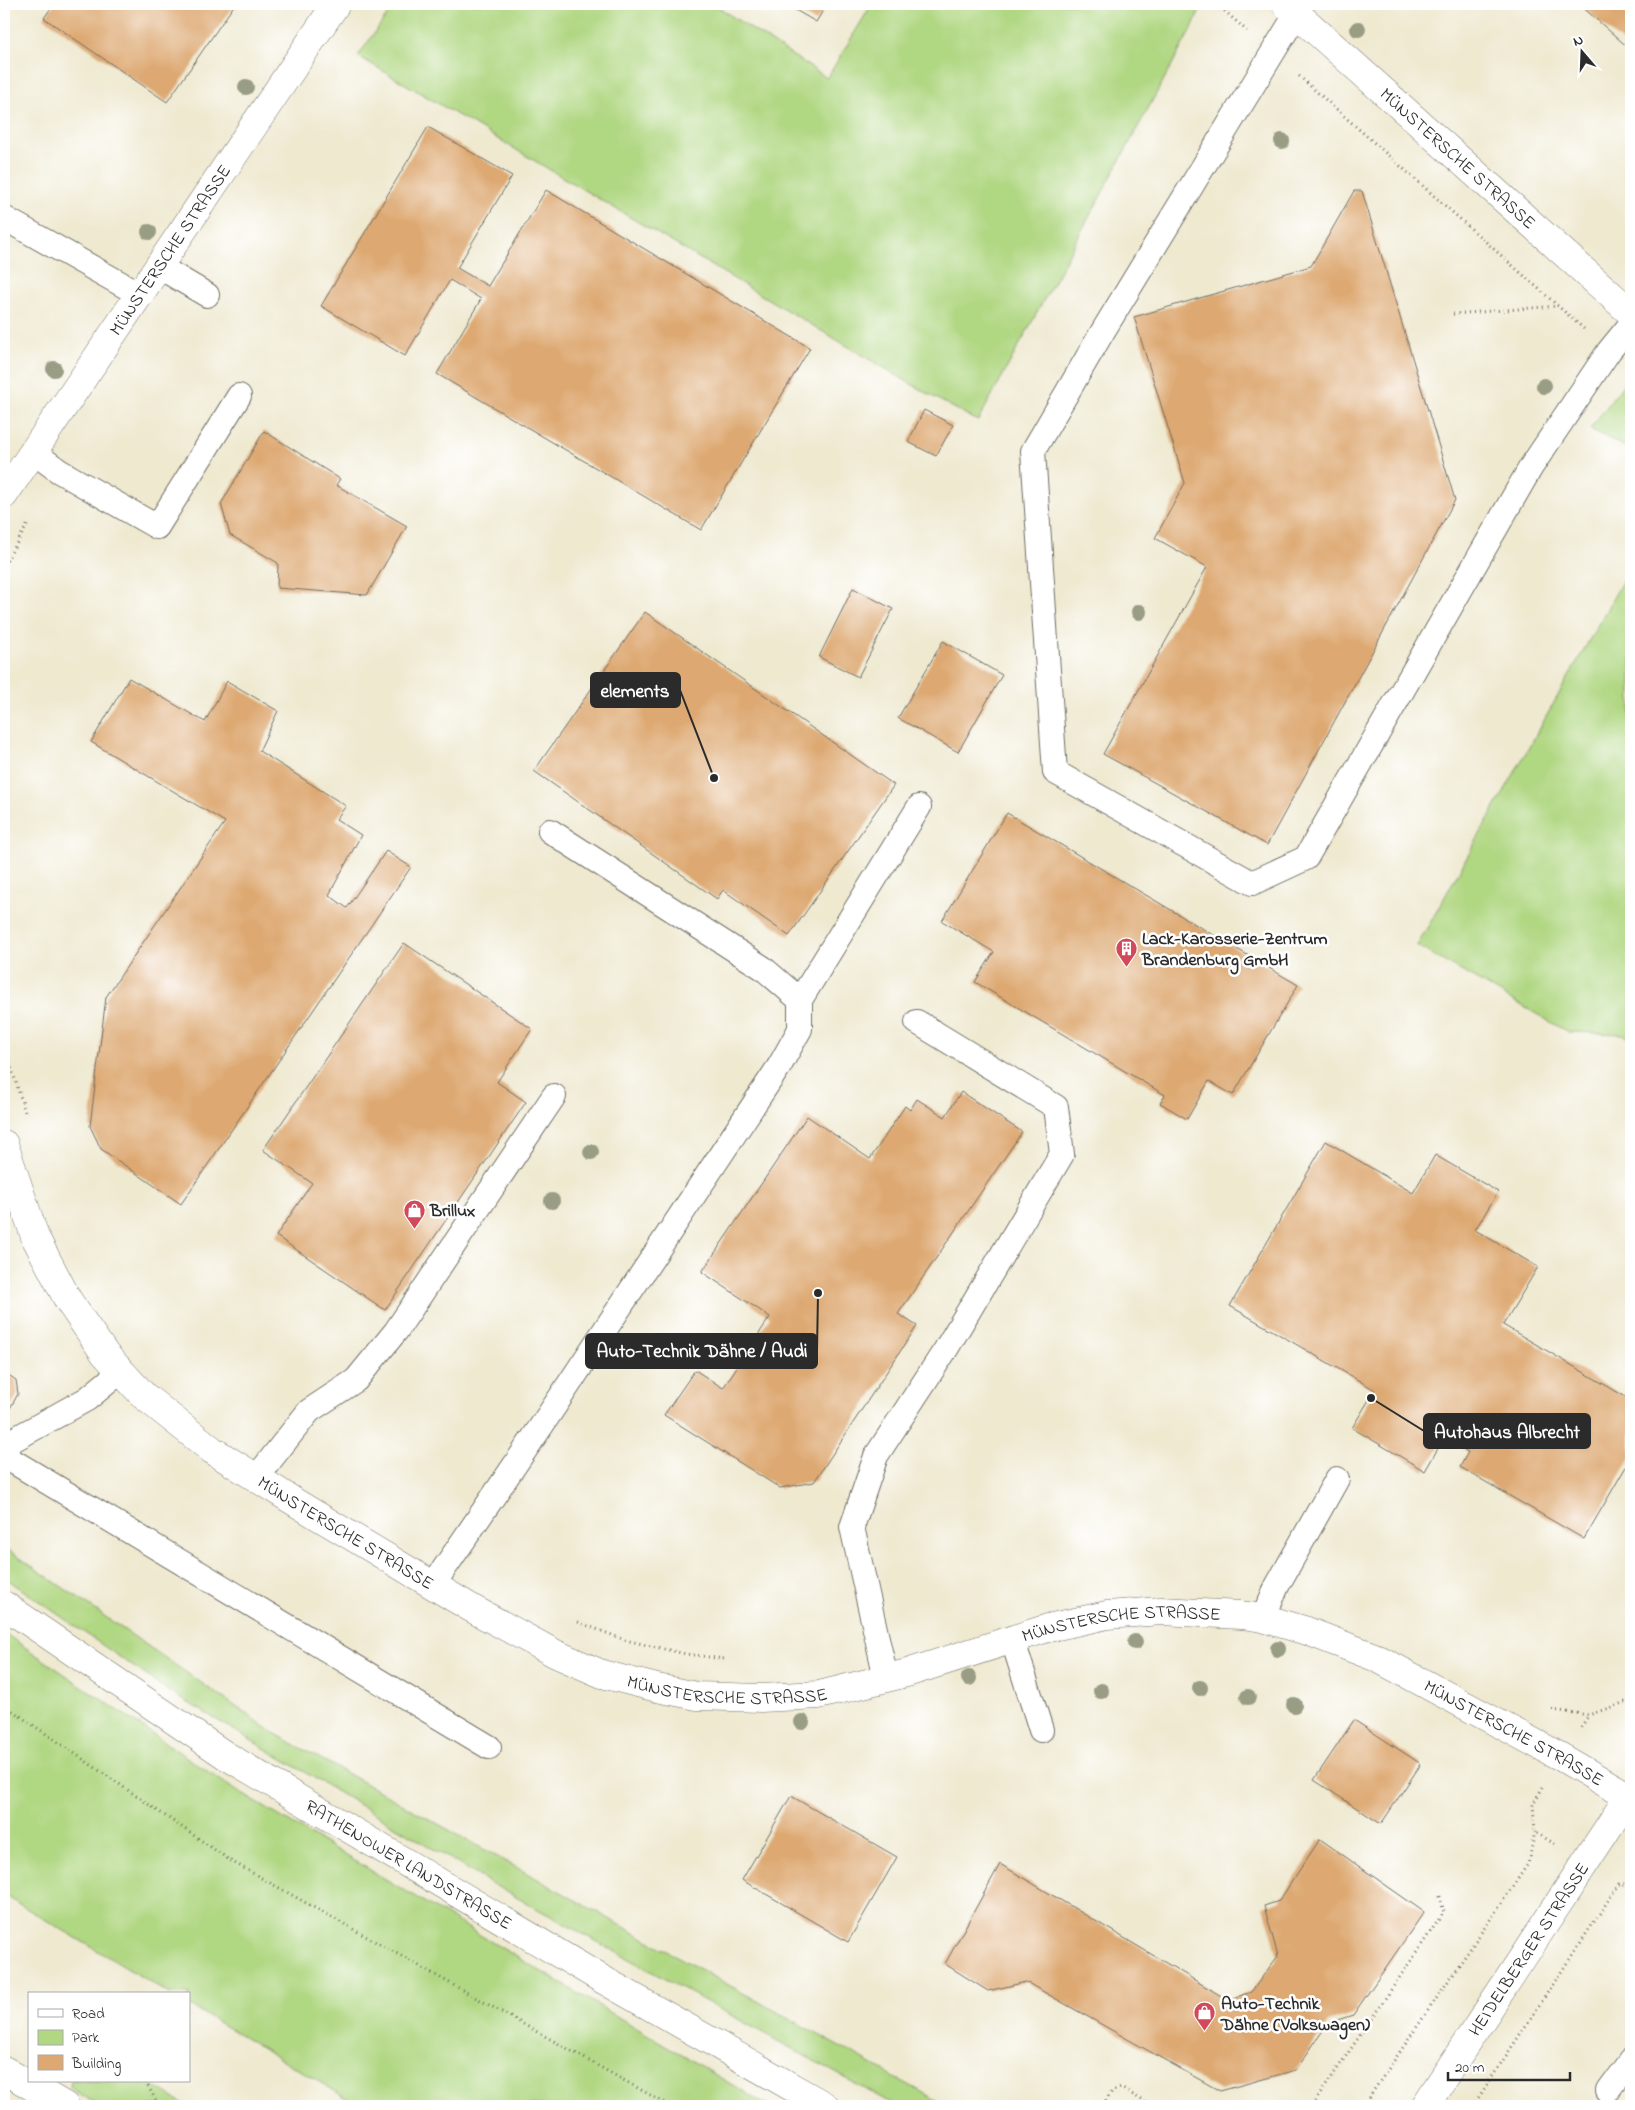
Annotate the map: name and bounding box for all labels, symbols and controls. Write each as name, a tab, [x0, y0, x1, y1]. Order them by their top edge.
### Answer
north arrow	[1558, 28, 1608, 78]
text: N	[1570, 30, 1586, 53]
street label: MÜNSTERSCHE STRASSE	[1373, 83, 1541, 237]
street label: MÜNSTERSCHE STRASSE	[104, 160, 239, 342]
callout: elements	[591, 673, 680, 707]
text: elements	[601, 679, 670, 706]
place label: Lack-Karosserie-Zentrum Brandenburg GmbH	[1141, 927, 1327, 975]
building icon: Lack-Karosserie-Zentrum Brandenburg GmbH	[1114, 936, 1138, 967]
shop icon: Brillux	[402, 1198, 426, 1229]
place label: Brillux	[429, 1199, 475, 1225]
callout: Auto-Technik Dähne / Audi	[586, 1334, 817, 1368]
text: Auto-Technik Dähne / Audi	[596, 1339, 808, 1366]
callout: Autohaus Albrecht	[1424, 1414, 1590, 1448]
text: Autohaus Albrecht	[1434, 1420, 1581, 1447]
street label: MÜNSTERSCHE STRASSE	[252, 1471, 438, 1598]
street label: MÜNSTERSCHE STRASSE	[1019, 1600, 1221, 1651]
street label: MÜNSTERSCHE STRASSE	[624, 1670, 831, 1713]
street label: MÜNSTERSCHE STRASSE	[1418, 1674, 1608, 1794]
street label: RATHENOWER LANDSTRASSE	[300, 1794, 516, 1938]
street label: HEIDELBERGER STRASSE	[1463, 1858, 1597, 2042]
legend	[28, 1992, 190, 2082]
place label: Auto-Technik Dähne (Volkswagen)	[1220, 1992, 1371, 2040]
shop icon: Auto-Technik Dähne (Volkswagen)	[1193, 2001, 1217, 2032]
text: Road	[72, 2003, 105, 2025]
text: Park	[72, 2027, 100, 2049]
scale bar	[1448, 2050, 1570, 2082]
text: Building	[71, 2053, 121, 2076]
text: 20 m	[1455, 2057, 1485, 2079]

